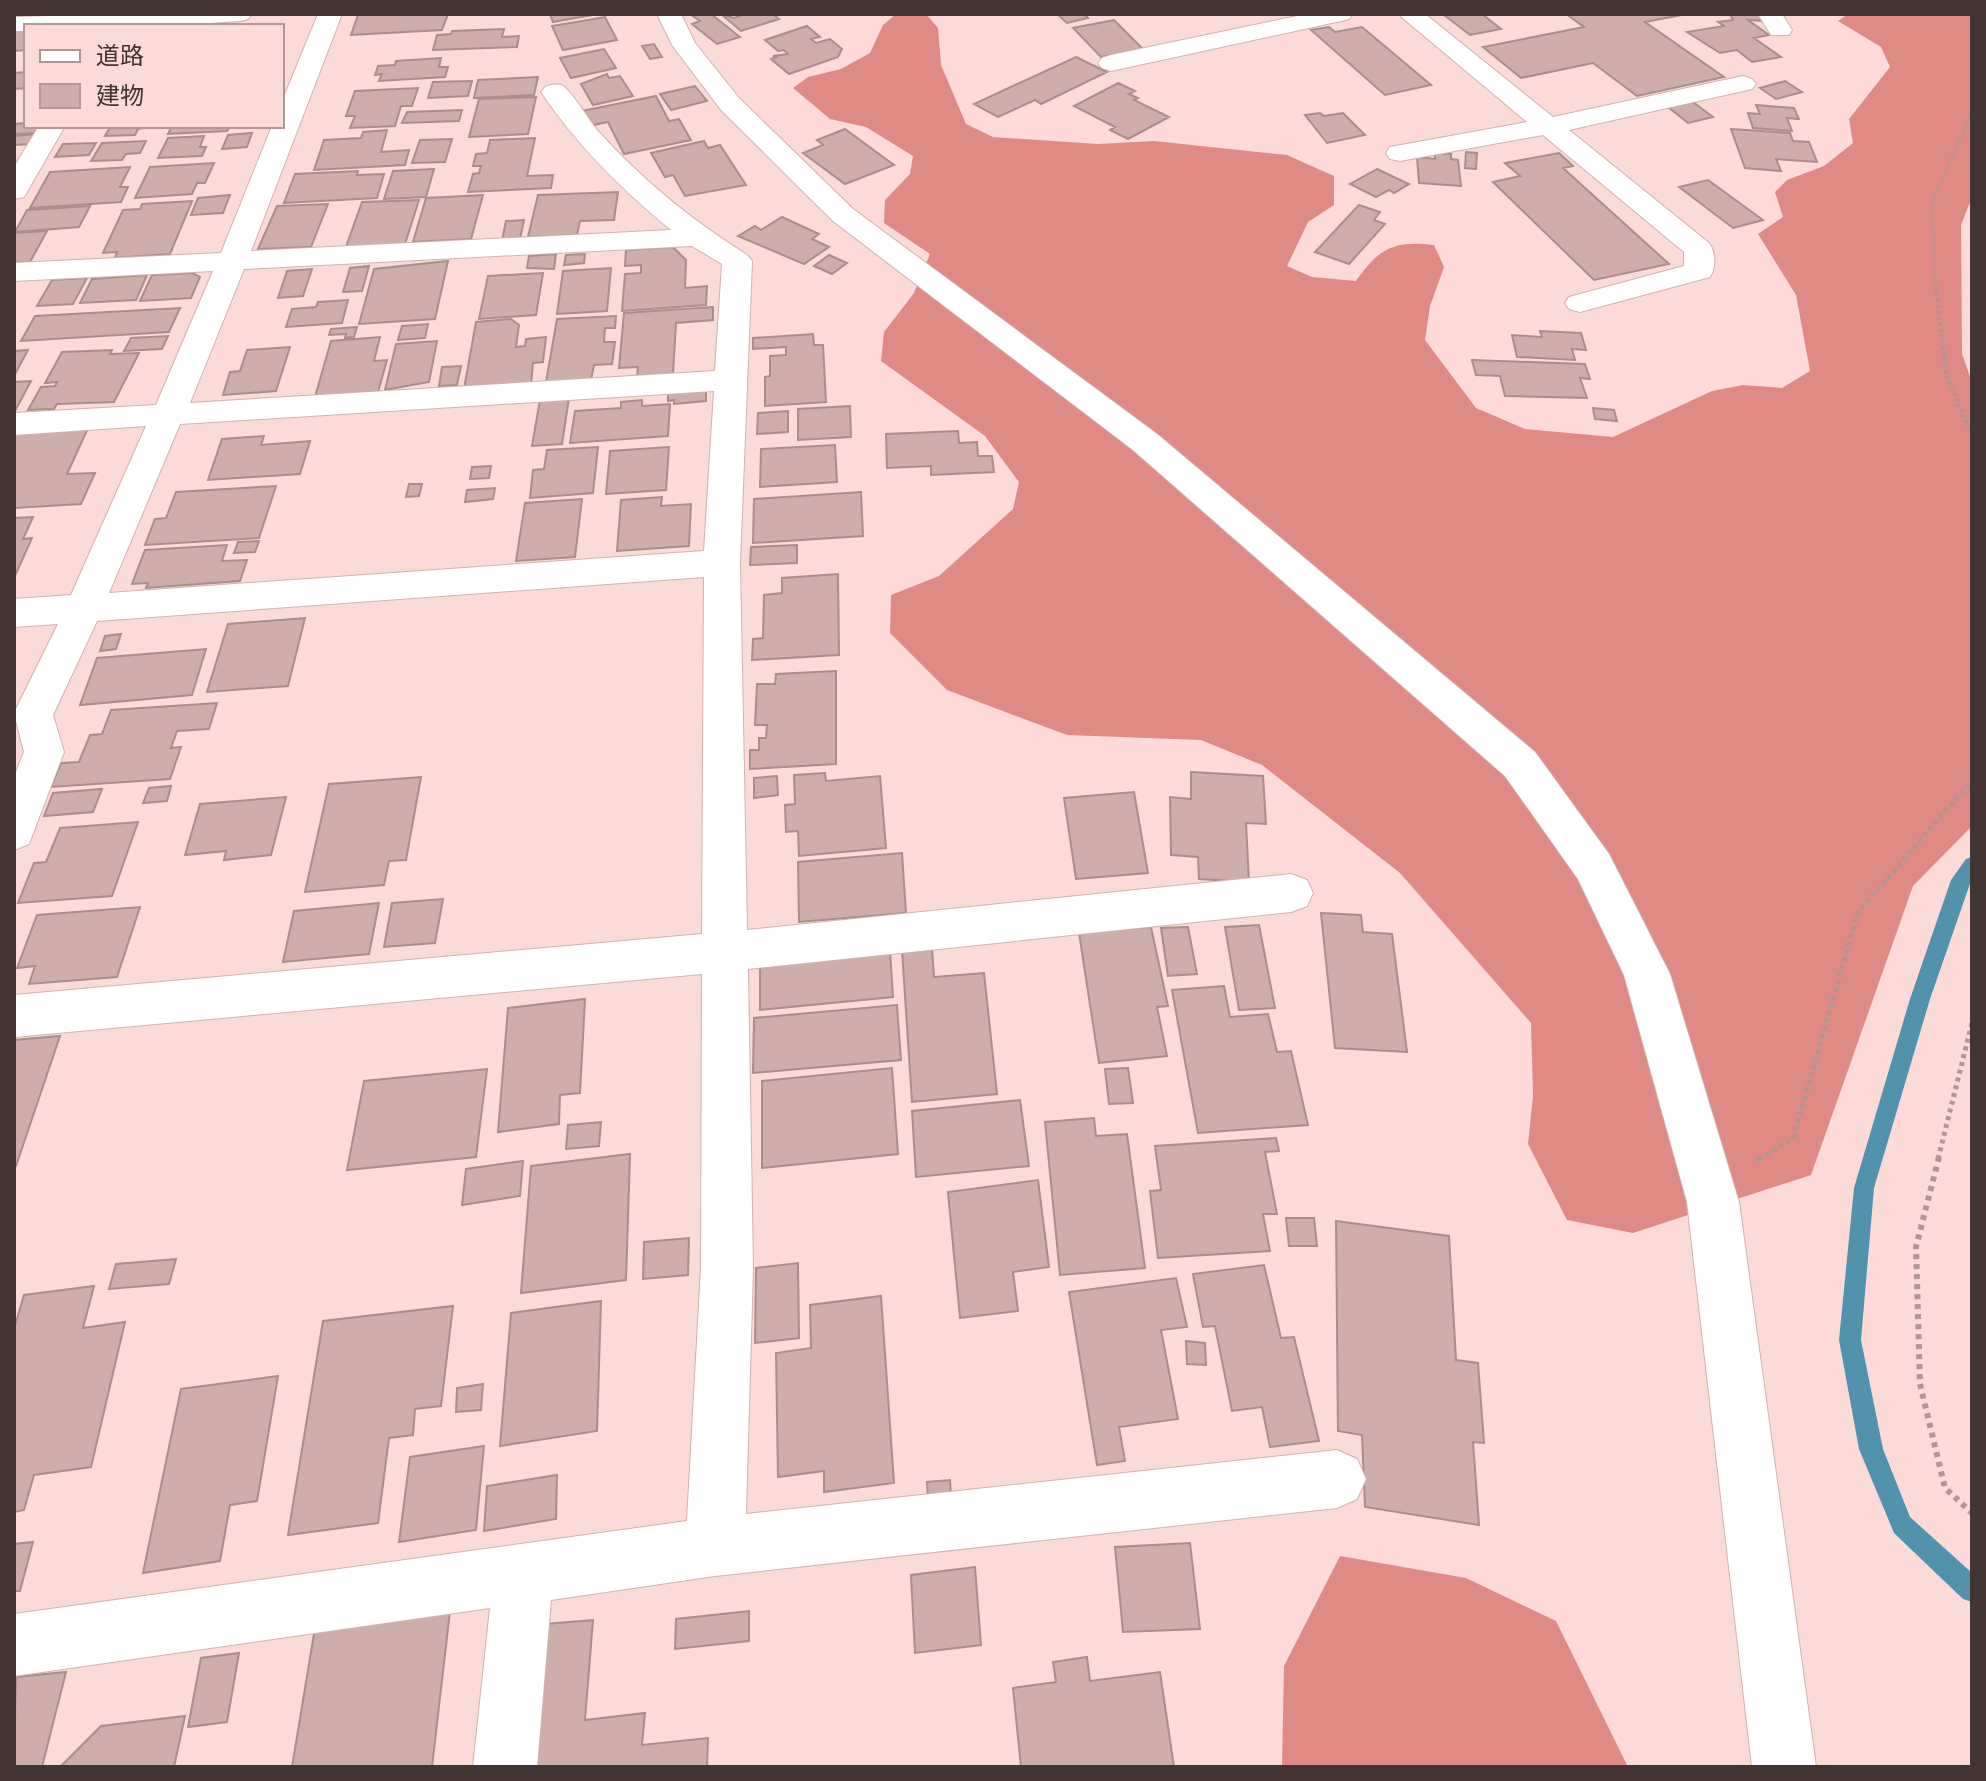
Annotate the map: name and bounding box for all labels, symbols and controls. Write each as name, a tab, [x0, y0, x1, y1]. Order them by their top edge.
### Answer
legend	[24, 24, 284, 128]
text: 道路	[96, 41, 144, 69]
text: 建物	[96, 81, 144, 109]

